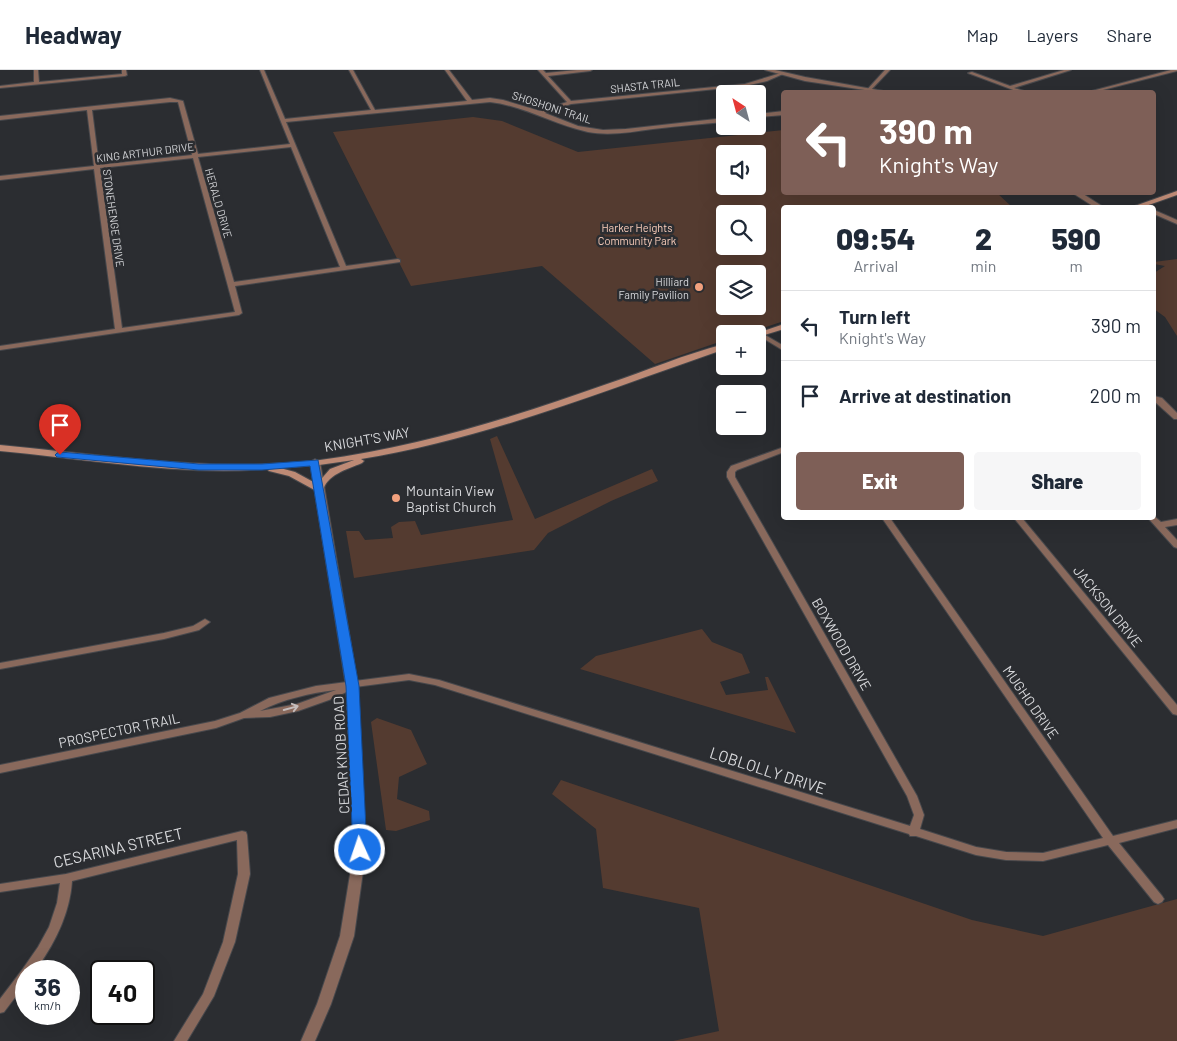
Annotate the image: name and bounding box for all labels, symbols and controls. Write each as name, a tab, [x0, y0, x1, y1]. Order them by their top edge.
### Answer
text: Headway	[25, 20, 122, 49]
text: Map	[966, 24, 998, 46]
text: Layers	[1026, 24, 1079, 46]
text: Share	[1107, 24, 1152, 46]
street label: SHASTA TRAIL	[610, 75, 680, 95]
north arrow	[716, 85, 766, 135]
map controls	[716, 85, 766, 435]
street label: SHOSHONI TRAIL	[511, 88, 593, 126]
text: 390 m	[879, 109, 973, 151]
icon: left	[796, 110, 861, 175]
street label: KING ARTHUR DRIVE	[95, 140, 195, 164]
button: sound	[716, 145, 766, 195]
text: Knight's Way	[879, 151, 998, 177]
street label: HERALD DRIVE	[203, 166, 235, 240]
street label: STONEHENGE DRIVE	[101, 168, 127, 268]
button: search	[716, 205, 766, 255]
text: 09:54	[836, 220, 915, 256]
text: 2	[975, 220, 992, 256]
text: 590	[1051, 220, 1101, 256]
park label: Harker Heights Community Park	[598, 221, 677, 247]
text: Arrival	[853, 256, 898, 275]
text: min	[970, 256, 996, 275]
text: m	[1070, 256, 1083, 275]
button: layers	[716, 265, 766, 315]
place label: Hilliard Family Pavilion	[618, 275, 689, 301]
marker: Hilliard Family Pavilion	[693, 281, 705, 293]
text: Turn left	[839, 305, 910, 328]
icon: left	[796, 312, 824, 340]
text: 390 m	[1091, 314, 1141, 337]
button: +	[716, 325, 766, 375]
text: Knight's Way	[839, 328, 926, 347]
icon: arrive	[796, 382, 824, 410]
text: Arrive at destination	[839, 384, 1011, 407]
text: 200 m	[1090, 384, 1141, 407]
button: −	[716, 385, 766, 435]
pin	[39, 404, 81, 455]
icon: arrive	[46, 411, 74, 439]
street label: KNIGHT'S WAY	[323, 423, 411, 455]
button: Exit	[796, 452, 964, 510]
button: Share	[974, 452, 1141, 510]
place label: Mountain View Baptist Church	[406, 482, 496, 515]
marker: Mountain View Baptist Church	[390, 492, 402, 504]
street label: JACKSON DRIVE	[1070, 562, 1146, 650]
street label: BOXWOOD DRIVE	[809, 595, 875, 693]
street label: MUGHO DRIVE	[1000, 662, 1062, 742]
street label: CEDAR KNOB ROAD	[329, 696, 353, 814]
one-way arrow	[283, 702, 299, 712]
street label: PROSPECTOR TRAIL	[57, 709, 181, 751]
street label: LOBLOLLY DRIVE	[708, 742, 828, 798]
street label: CESARINA STREET	[51, 823, 185, 871]
position arrow	[333, 823, 385, 875]
speed limit sign: 40	[90, 960, 155, 1025]
text: 36	[34, 971, 61, 1001]
text: km/h	[34, 998, 61, 1012]

